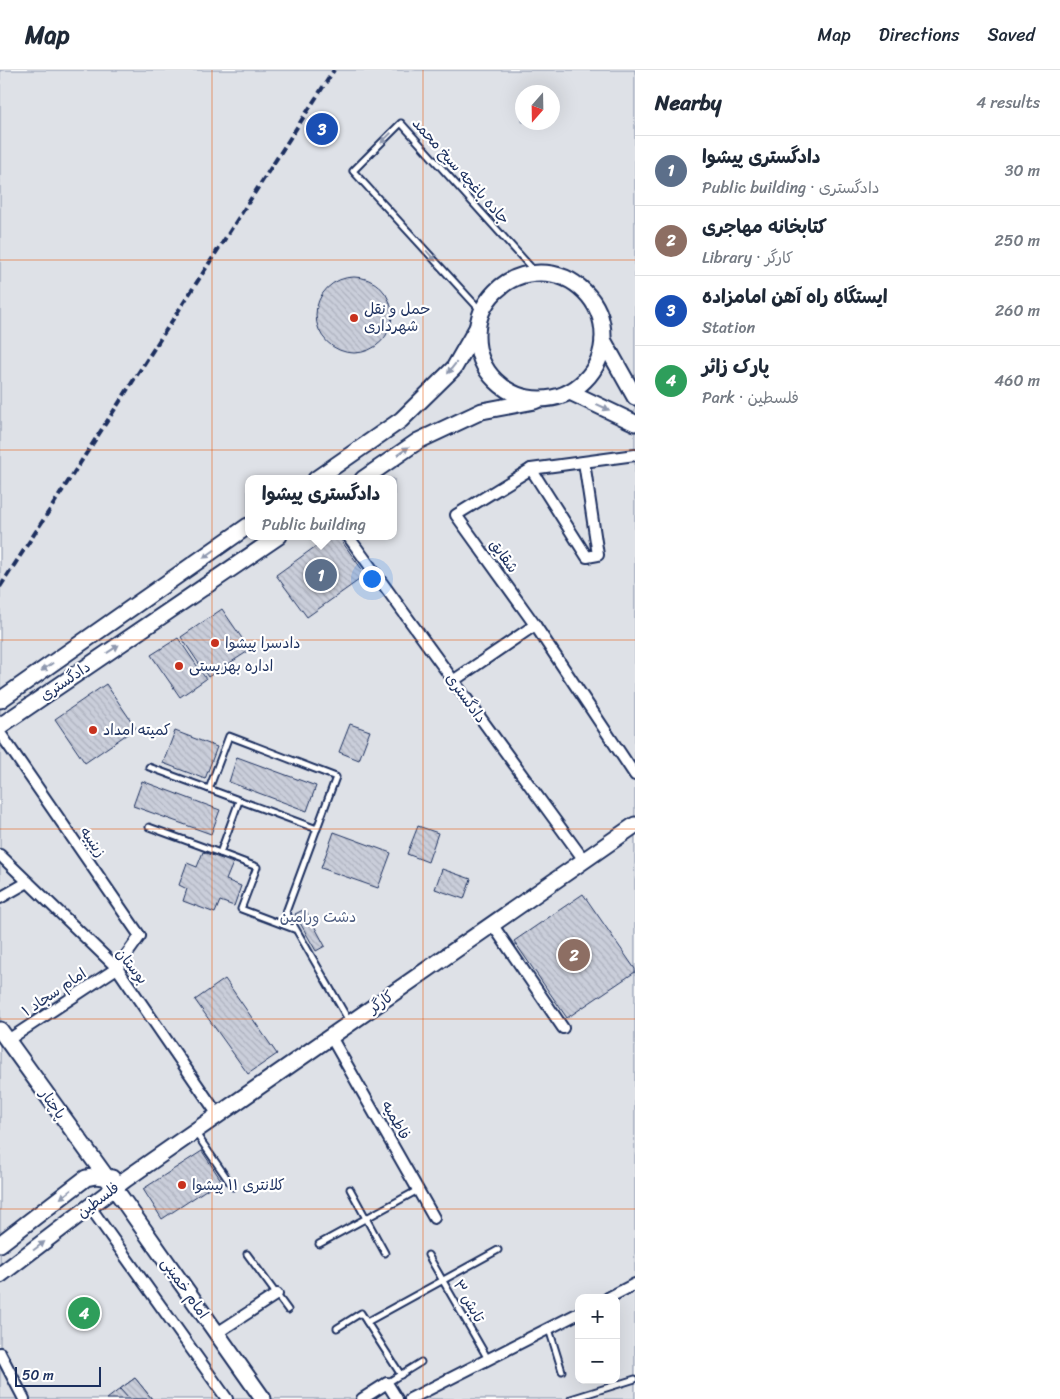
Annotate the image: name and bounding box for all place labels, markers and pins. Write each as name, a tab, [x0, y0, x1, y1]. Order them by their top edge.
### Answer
pin: 3	[306, 110, 338, 148]
place label: حمل و نقل شهرداری	[364, 296, 431, 339]
marker: حمل و نقل شهرداری	[348, 312, 360, 324]
pin: 1	[305, 556, 337, 594]
place label: دادسرا پیشوا	[225, 630, 300, 656]
marker: دادسرا پیشوا	[209, 637, 221, 649]
place label: اداره بهزیستی	[189, 653, 273, 679]
marker: اداره بهزیستی	[173, 660, 185, 672]
place label: کمیته امداد	[103, 717, 171, 743]
marker: کمیته امداد	[87, 724, 99, 736]
pin: 2	[558, 936, 590, 974]
place label: کلانتری ۱۱ پیشوا	[192, 1172, 285, 1198]
marker: کلانتری ۱۱ پیشوا	[176, 1179, 188, 1191]
pin: 4	[68, 1294, 100, 1332]

